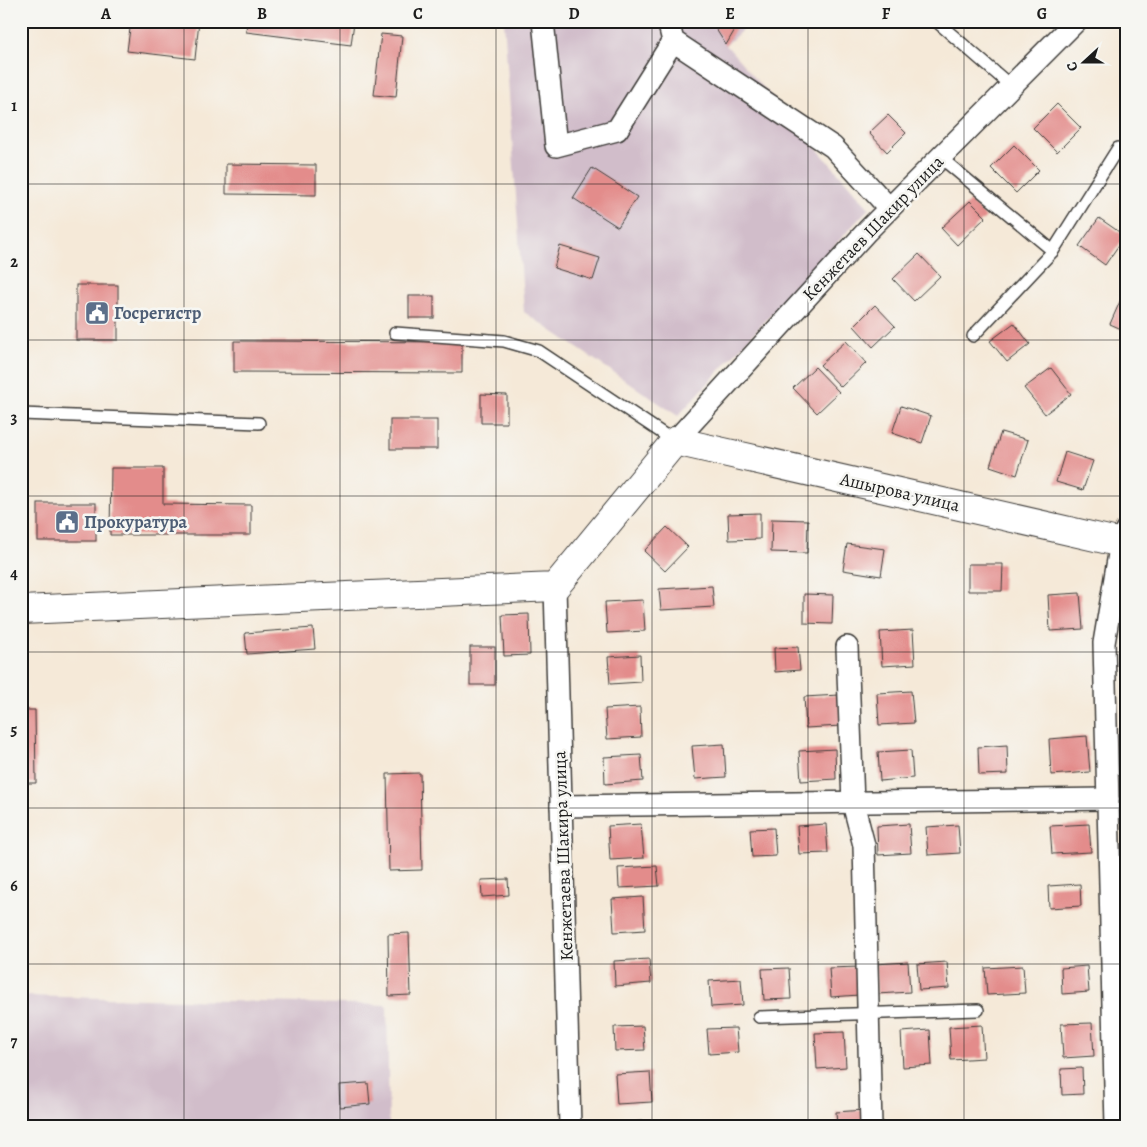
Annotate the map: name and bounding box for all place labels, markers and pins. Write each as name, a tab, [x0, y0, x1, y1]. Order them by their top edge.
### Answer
public building icon: Госрегистр	[84, 300, 110, 326]
place label: Госрегистр	[114, 301, 202, 325]
public building icon: Прокуратура	[54, 509, 80, 535]
place label: Прокуратура	[84, 510, 188, 534]

